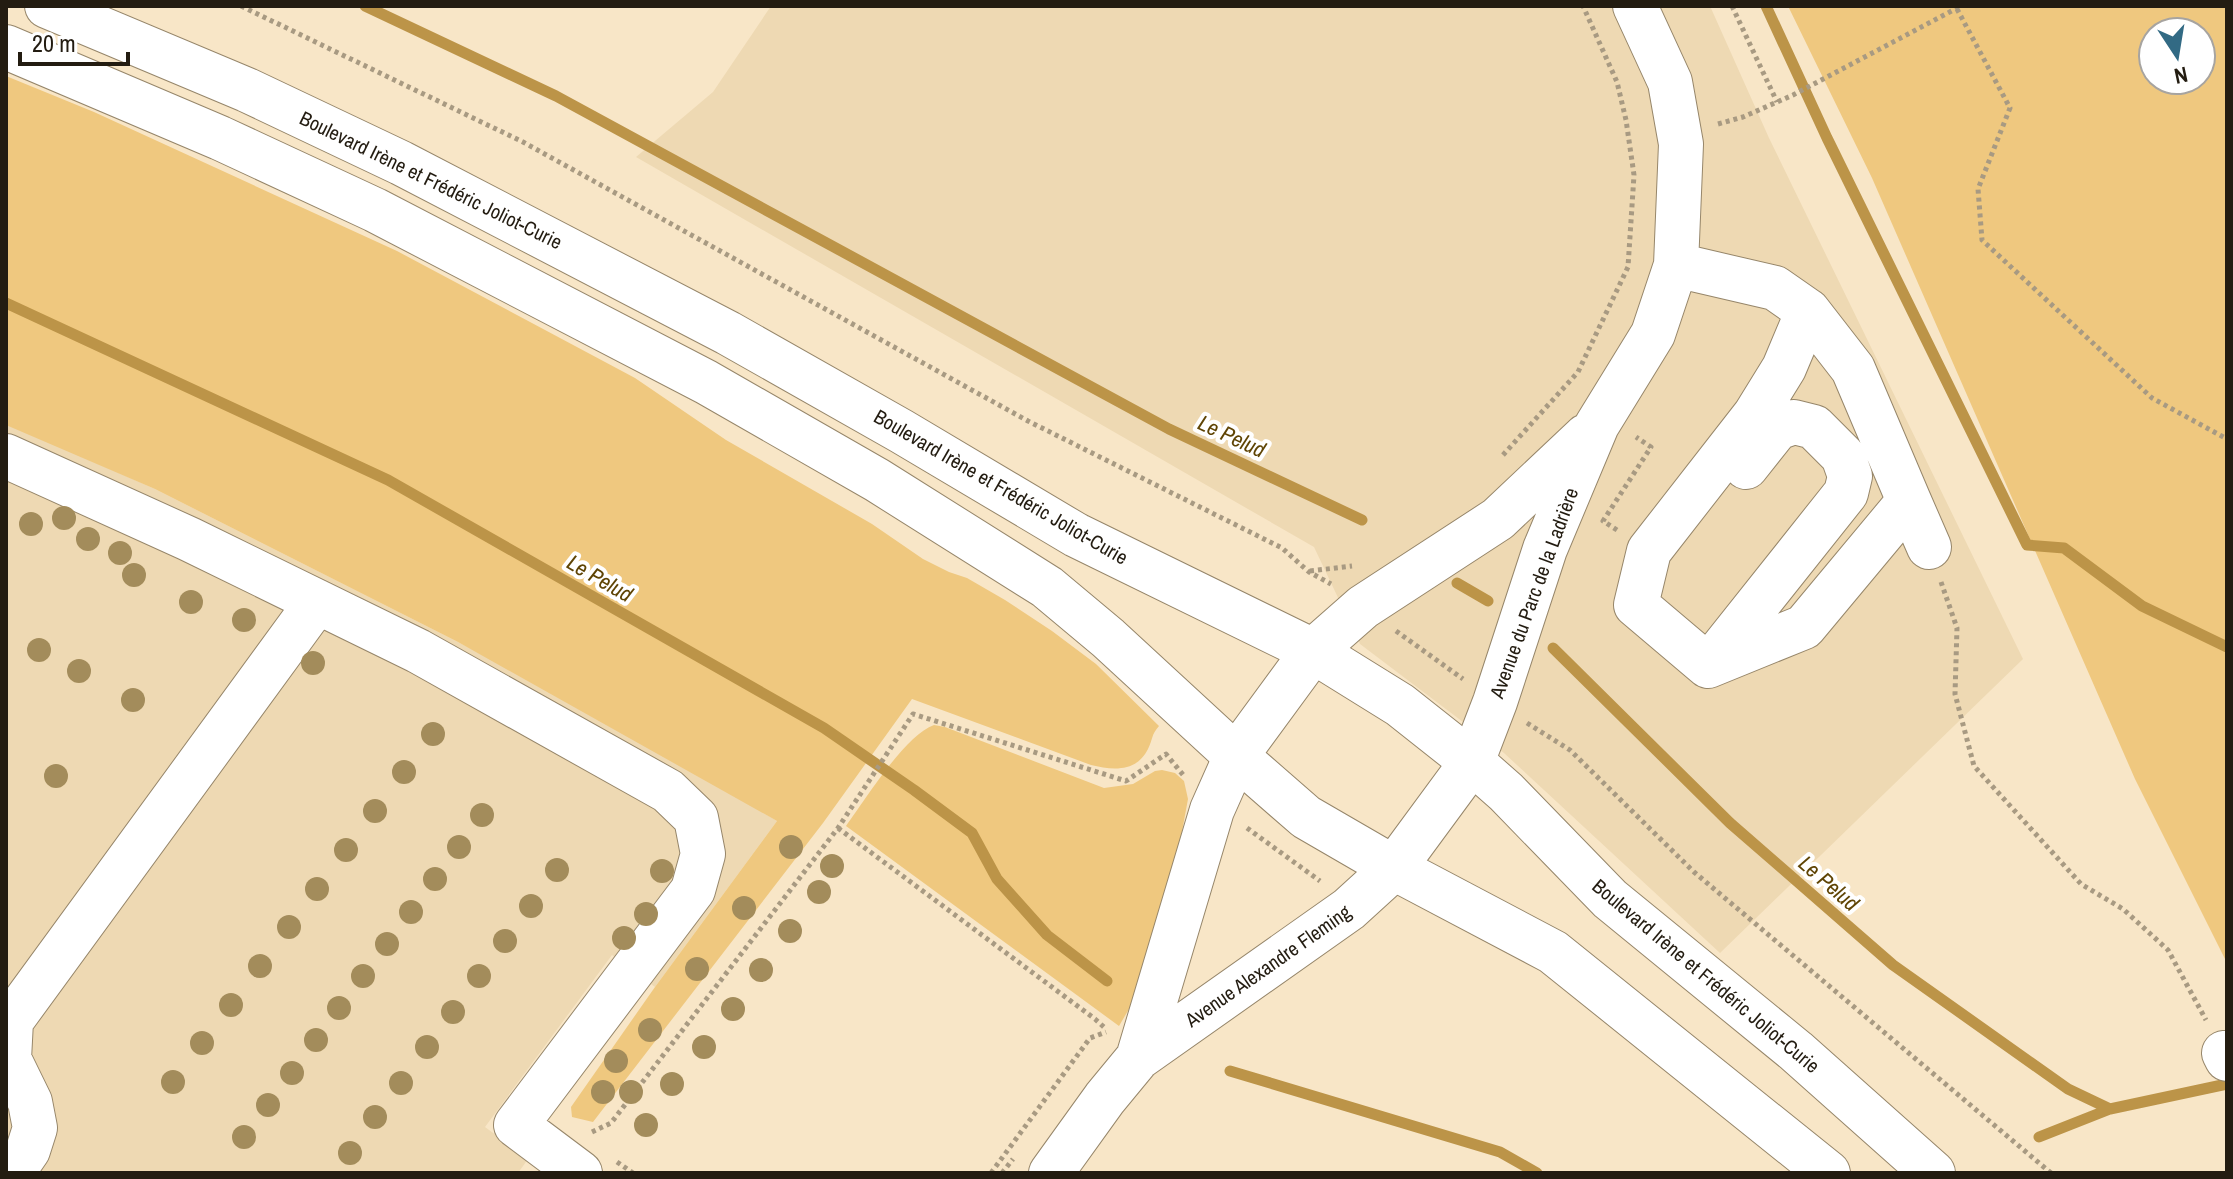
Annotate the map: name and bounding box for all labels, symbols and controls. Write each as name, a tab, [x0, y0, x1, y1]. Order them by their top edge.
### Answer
scale bar	[20, 16, 128, 66]
north arrow	[2137, 16, 2217, 96]
text: 20 m	[32, 27, 76, 59]
text: N	[2172, 60, 2191, 92]
street label: Boulevard Irène et Frédéric Joliot-Curie	[295, 104, 567, 255]
street label: Boulevard Irène et Frédéric Joliot-Curie	[869, 403, 1133, 571]
water label: Le Pelud	[1193, 407, 1271, 465]
street label: Avenue du Parc de la Ladrière	[1483, 484, 1584, 703]
water label: Le Pelud	[562, 547, 639, 609]
water label: Le Pelud	[1792, 848, 1866, 918]
street label: Boulevard Irène et Frédéric Joliot-Curie	[1587, 872, 1826, 1079]
street label: Avenue Alexandre Fleming	[1179, 898, 1356, 1034]

